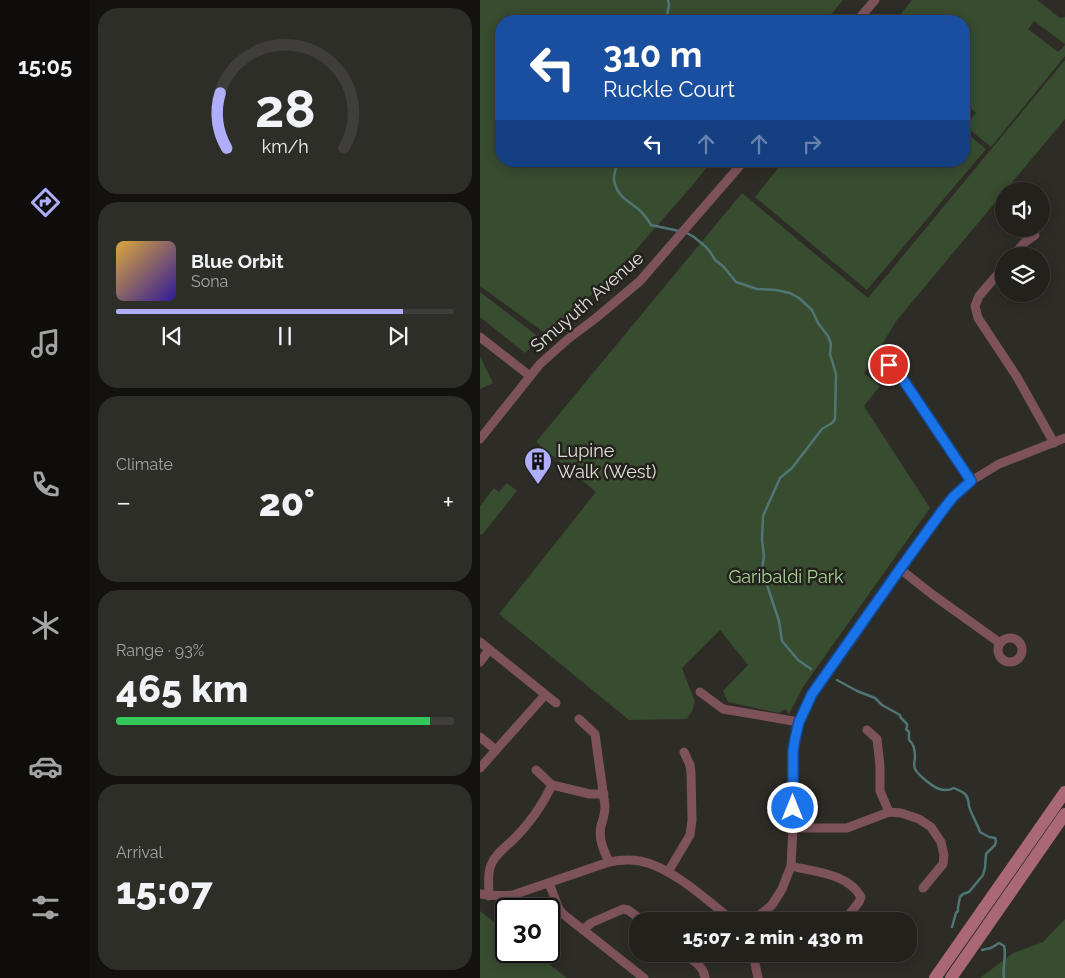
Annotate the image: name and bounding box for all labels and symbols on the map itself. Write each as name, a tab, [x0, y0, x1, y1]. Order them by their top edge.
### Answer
street label: Smuyuth Avenue	[526, 247, 648, 356]
pin	[868, 344, 910, 386]
place label: Lupine Walk (West)	[557, 440, 656, 482]
building icon: Lupine Walk (West)	[523, 446, 553, 485]
park label: Garibaldi Park	[728, 566, 844, 587]
position arrow	[766, 781, 818, 833]
speed limit sign: 30	[495, 898, 560, 963]

